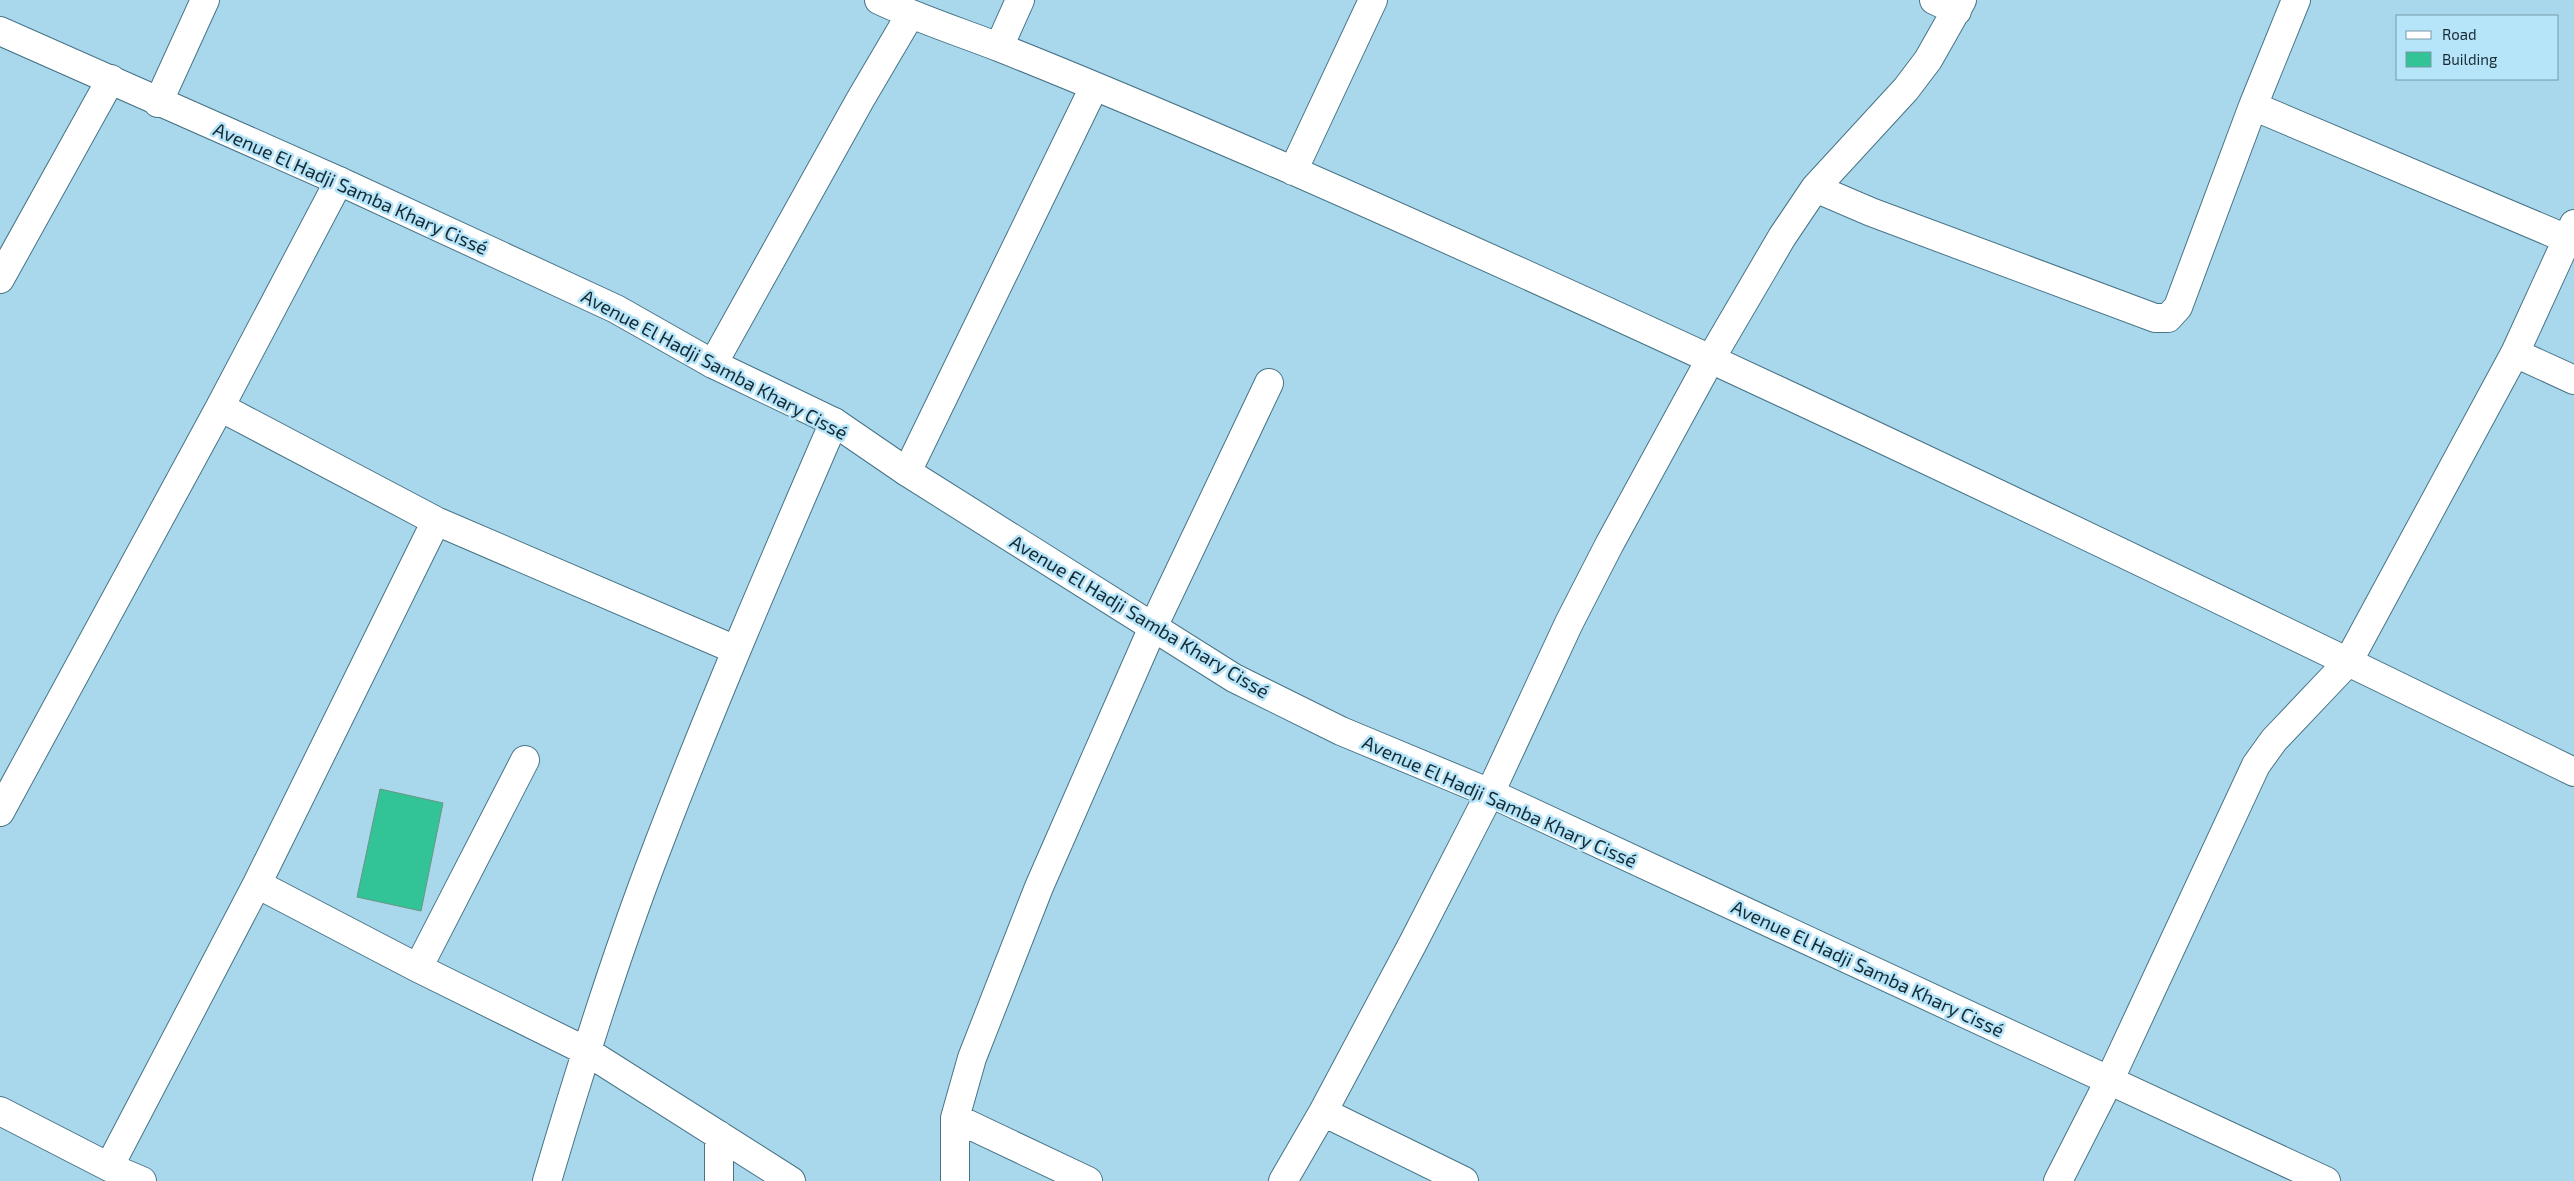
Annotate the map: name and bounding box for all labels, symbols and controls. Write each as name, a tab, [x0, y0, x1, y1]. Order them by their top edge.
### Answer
legend	[2396, 15, 2559, 80]
text: Road	[2442, 25, 2477, 43]
text: Building	[2442, 50, 2498, 68]
street label: Avenue El Hadji Samba Khary Cissé	[210, 117, 492, 259]
street label: Avenue El Hadji Samba Khary Cissé	[578, 284, 852, 444]
street label: Avenue El Hadji Samba Khary Cissé	[1006, 529, 1274, 703]
street label: Avenue El Hadji Samba Khary Cissé	[1359, 730, 1641, 872]
street label: Avenue El Hadji Samba Khary Cissé	[1728, 895, 2008, 1041]

